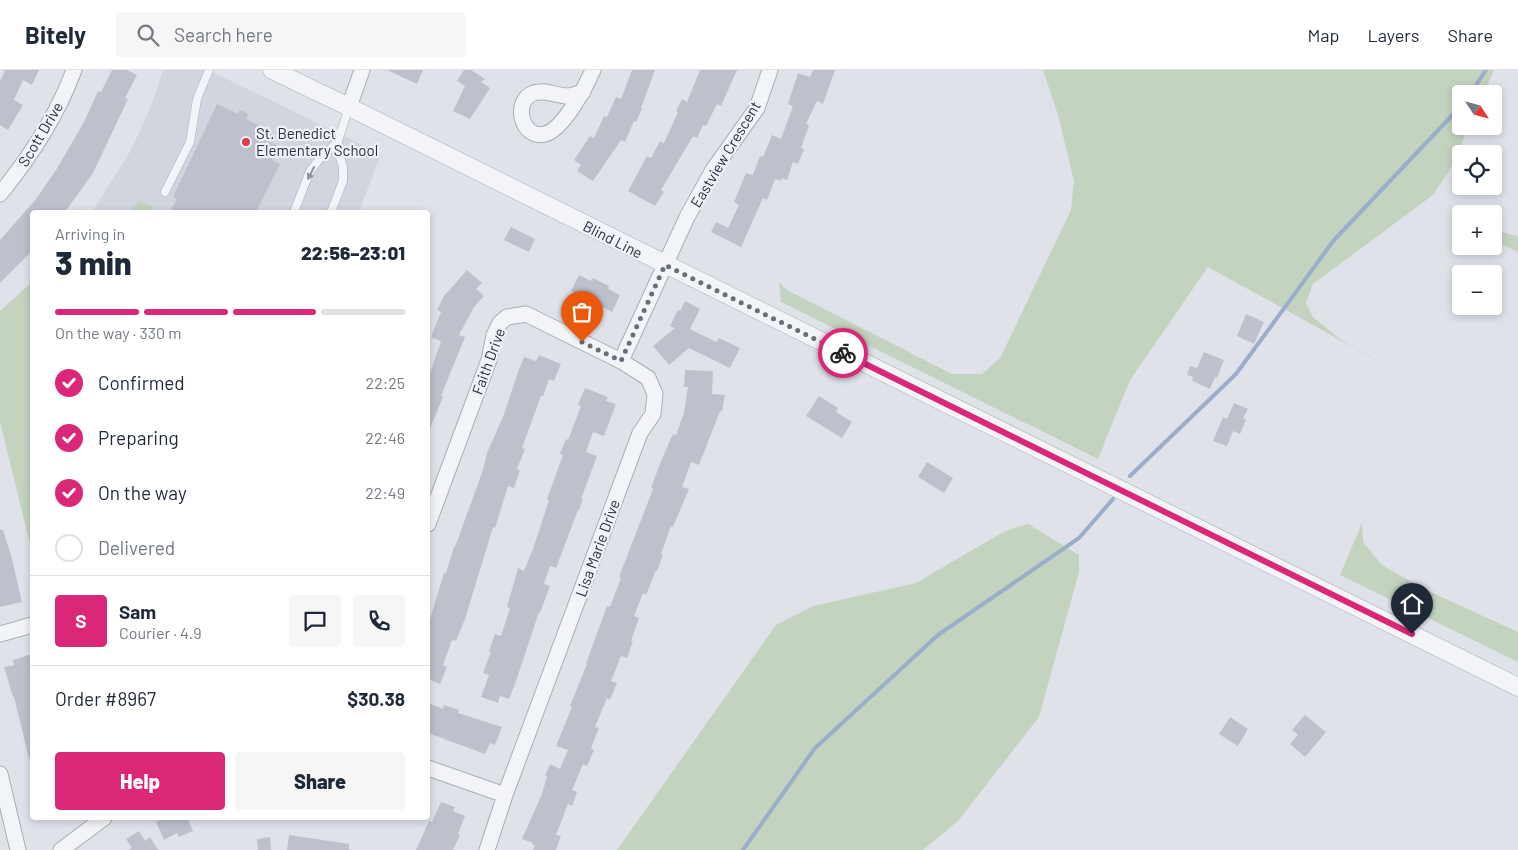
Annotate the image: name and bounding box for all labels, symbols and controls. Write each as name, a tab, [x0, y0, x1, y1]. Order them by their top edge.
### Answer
search box	[116, 12, 466, 57]
text: Bitely	[25, 20, 86, 49]
icon: search	[134, 21, 162, 49]
text: Search here	[174, 23, 273, 46]
text: Map	[1307, 24, 1339, 46]
text: Layers	[1367, 24, 1420, 46]
text: Share	[1448, 24, 1493, 46]
north arrow	[1452, 85, 1502, 135]
map controls	[1452, 85, 1502, 315]
street label: Eastview Crescent	[686, 98, 764, 210]
street label: Scott Drive	[14, 99, 66, 169]
place label: St. Benedict Elementary School	[256, 124, 378, 159]
marker: St. Benedict Elementary School	[240, 136, 252, 148]
button: locate	[1452, 145, 1502, 195]
one-way arrow	[306, 166, 314, 180]
button: +	[1452, 205, 1502, 255]
street label: Blind Line	[580, 216, 646, 262]
text: Arriving in	[55, 224, 125, 243]
text: 22:56–23:01	[301, 241, 405, 264]
text: 3 min	[55, 243, 132, 281]
button: −	[1452, 265, 1502, 315]
pin	[561, 291, 603, 342]
icon: bag	[568, 298, 596, 326]
text: On the way · 330 m	[55, 323, 181, 342]
street label: Faith Drive	[468, 325, 508, 397]
courier	[818, 328, 868, 378]
icon: bike	[829, 339, 857, 367]
icon: check	[55, 369, 83, 397]
text: Confirmed	[98, 371, 185, 394]
text: 22:25	[366, 373, 405, 392]
icon: check	[55, 424, 83, 452]
text: Preparing	[98, 426, 179, 449]
text: 22:46	[365, 428, 405, 447]
icon: check	[55, 479, 83, 507]
text: On the way	[98, 481, 187, 504]
text: 22:49	[365, 483, 405, 502]
street label: Lisa Marie Drive	[571, 497, 623, 599]
text: Delivered	[98, 536, 175, 559]
pin	[1391, 583, 1433, 634]
icon: home	[1398, 590, 1426, 618]
button: chat	[289, 595, 341, 647]
button: phone	[353, 595, 405, 647]
text: Sam	[119, 600, 156, 623]
text: S	[75, 609, 87, 632]
text: Courier · 4.9	[119, 623, 202, 642]
text: Order #8967	[55, 687, 156, 710]
text: $30.38	[347, 687, 405, 710]
button: Help	[55, 752, 225, 810]
button: Share	[235, 752, 405, 810]

